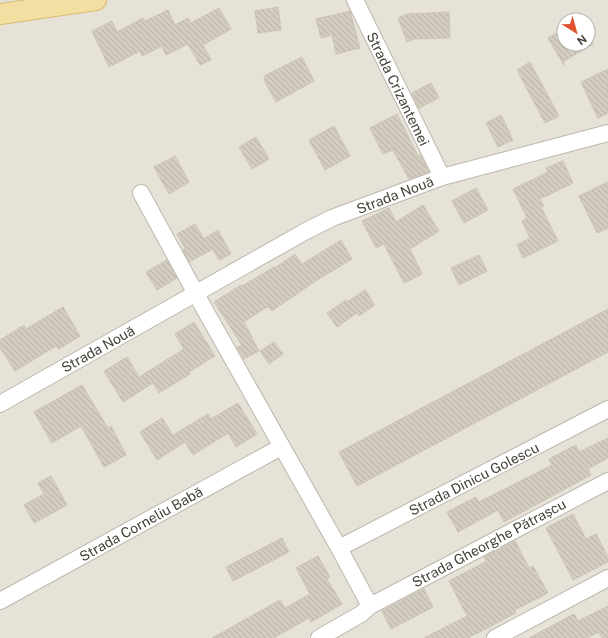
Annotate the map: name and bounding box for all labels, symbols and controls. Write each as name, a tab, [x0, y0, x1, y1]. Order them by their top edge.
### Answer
north arrow	[556, 12, 596, 52]
street label: Strada Crizantemei	[363, 29, 433, 149]
text: N	[575, 33, 589, 47]
street label: Strada Nouă	[354, 173, 436, 217]
street label: Strada Nouă	[59, 322, 137, 376]
street label: Strada Dinicu Golescu	[406, 439, 542, 519]
street label: Strada Corneliu Babă	[77, 483, 205, 565]
street label: Strada Gheorghe Pătrașcu	[409, 496, 569, 590]

